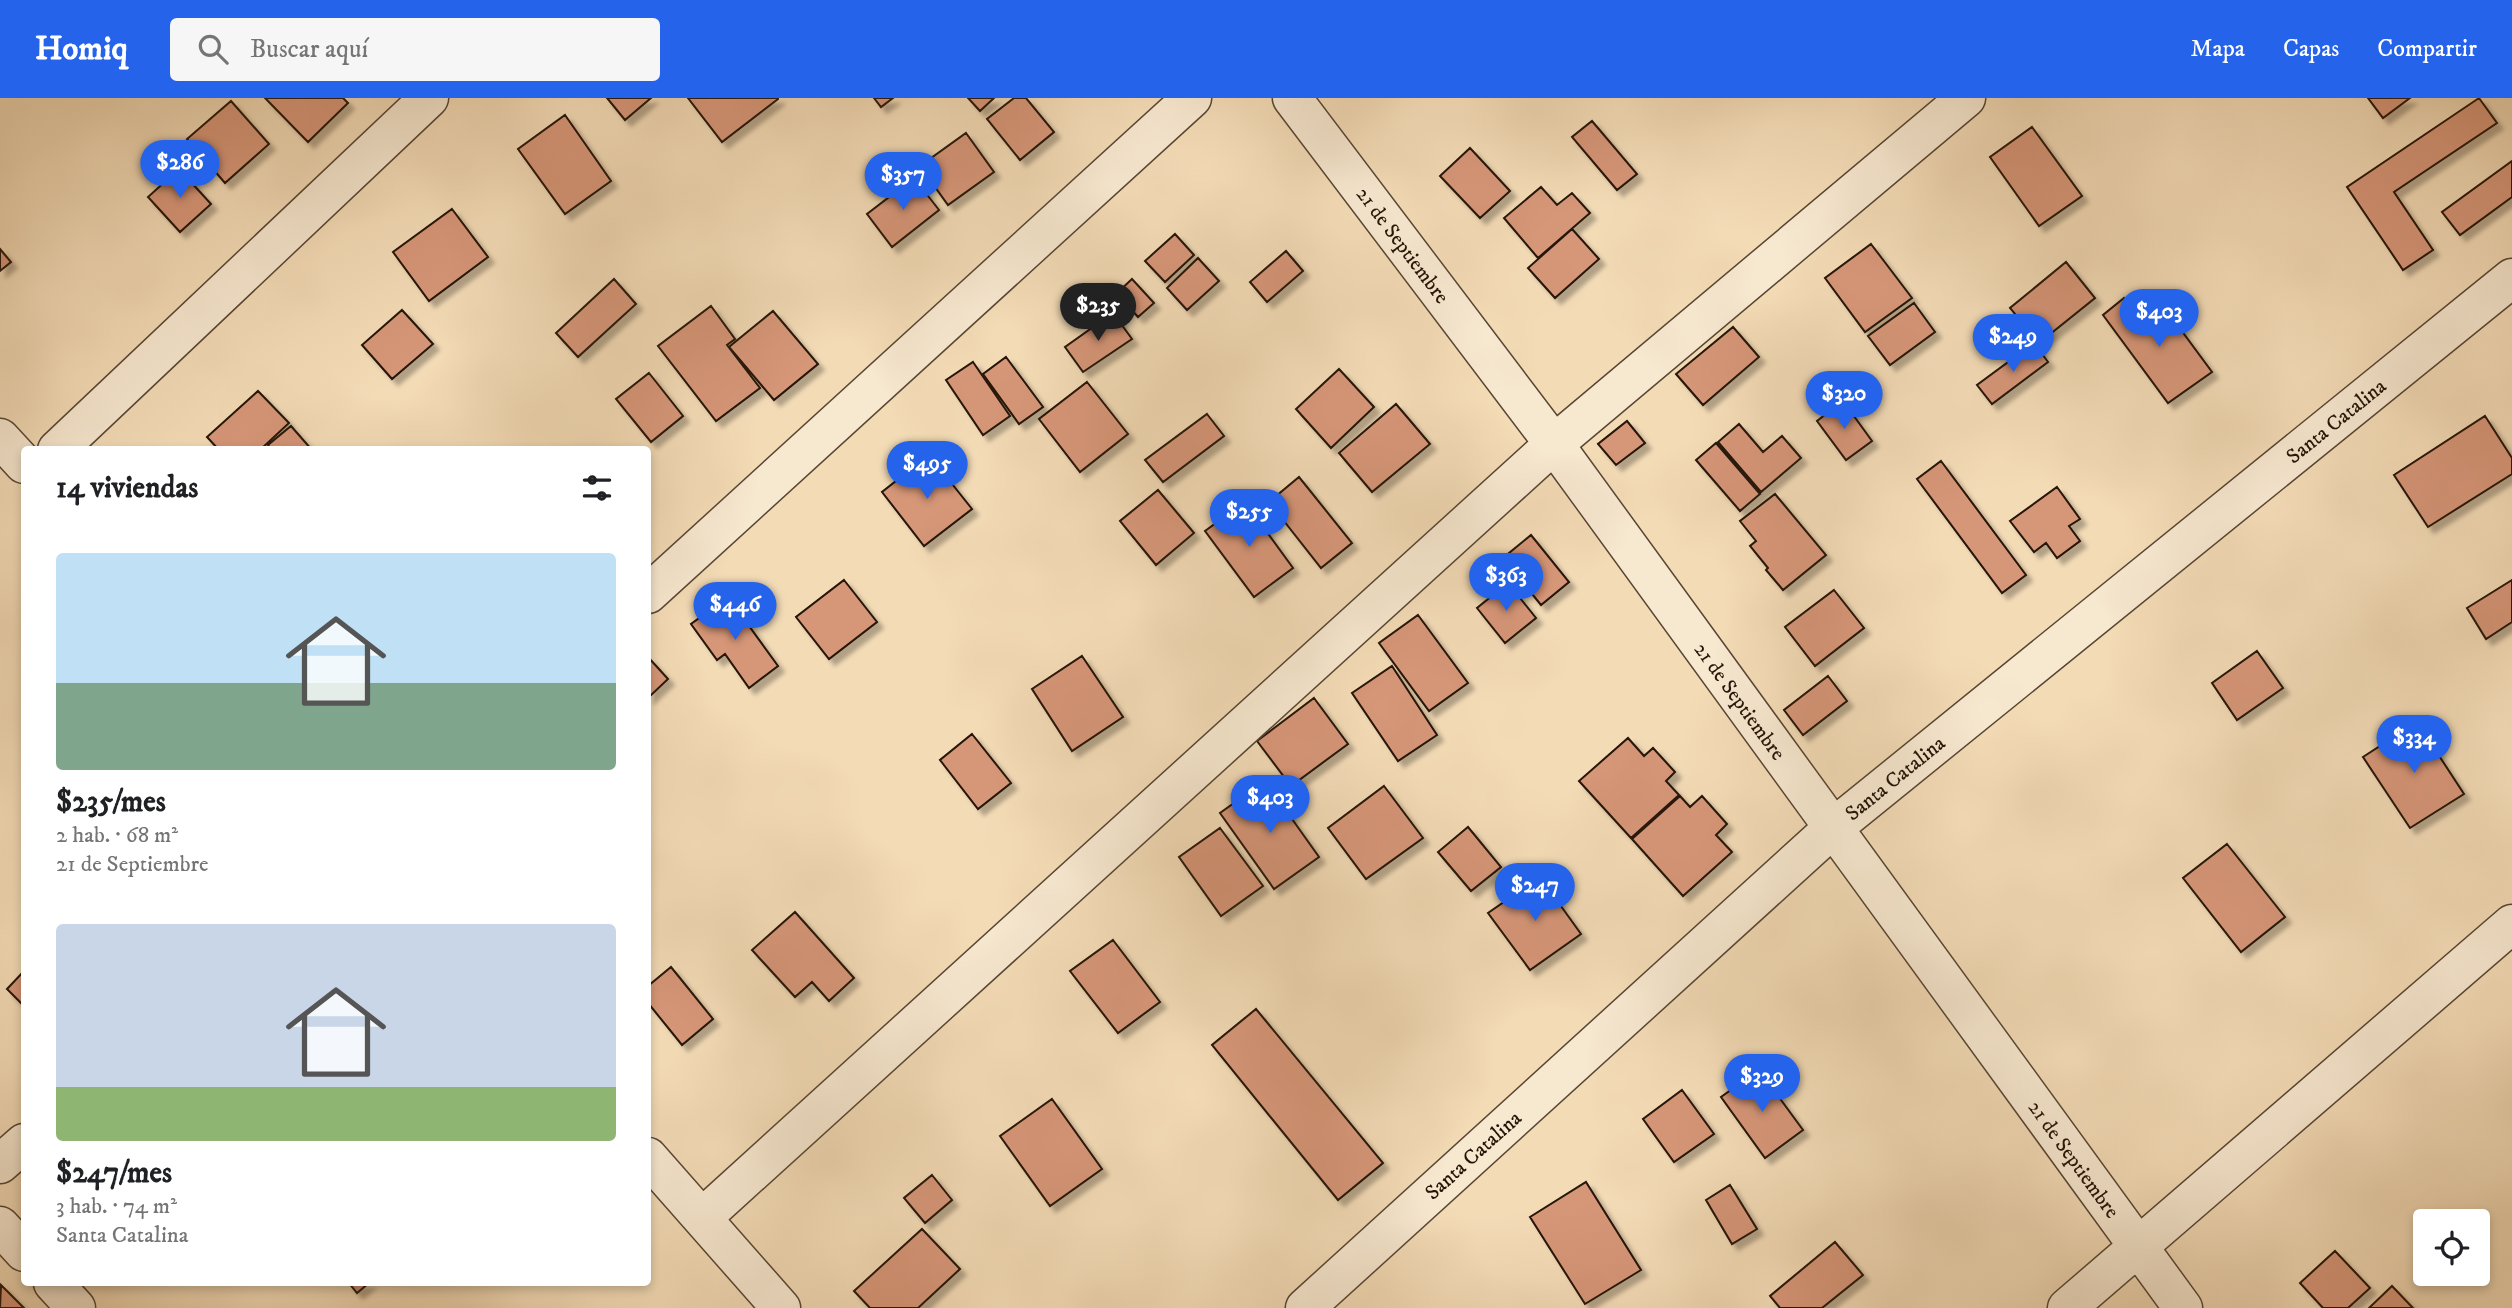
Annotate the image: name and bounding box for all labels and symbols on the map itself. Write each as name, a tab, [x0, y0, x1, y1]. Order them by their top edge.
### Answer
pin: $286	[139, 140, 221, 200]
pin: $357	[862, 152, 944, 212]
street label: 21 de Septiembre	[1350, 182, 1455, 309]
pin: $235	[1057, 284, 1139, 343]
pin: $403	[2118, 289, 2200, 349]
pin: $249	[1972, 314, 2054, 374]
pin: $320	[1803, 372, 1885, 431]
street label: Santa Catalina	[2281, 374, 2392, 470]
pin: $495	[886, 442, 968, 501]
pin: $255	[1208, 490, 1290, 549]
pin: $363	[1465, 554, 1547, 613]
pin: $446	[694, 582, 776, 642]
street label: 21 de Septiembre	[1688, 638, 1791, 766]
pin: $334	[2373, 716, 2455, 775]
street label: Santa Catalina	[1840, 731, 1951, 827]
pin: $403	[1229, 776, 1311, 835]
pin: $247	[1494, 864, 1576, 923]
pin: $329	[1721, 1054, 1803, 1114]
street label: 21 de Septiembre	[2022, 1096, 2125, 1224]
street label: Santa Catalina	[1420, 1106, 1527, 1206]

